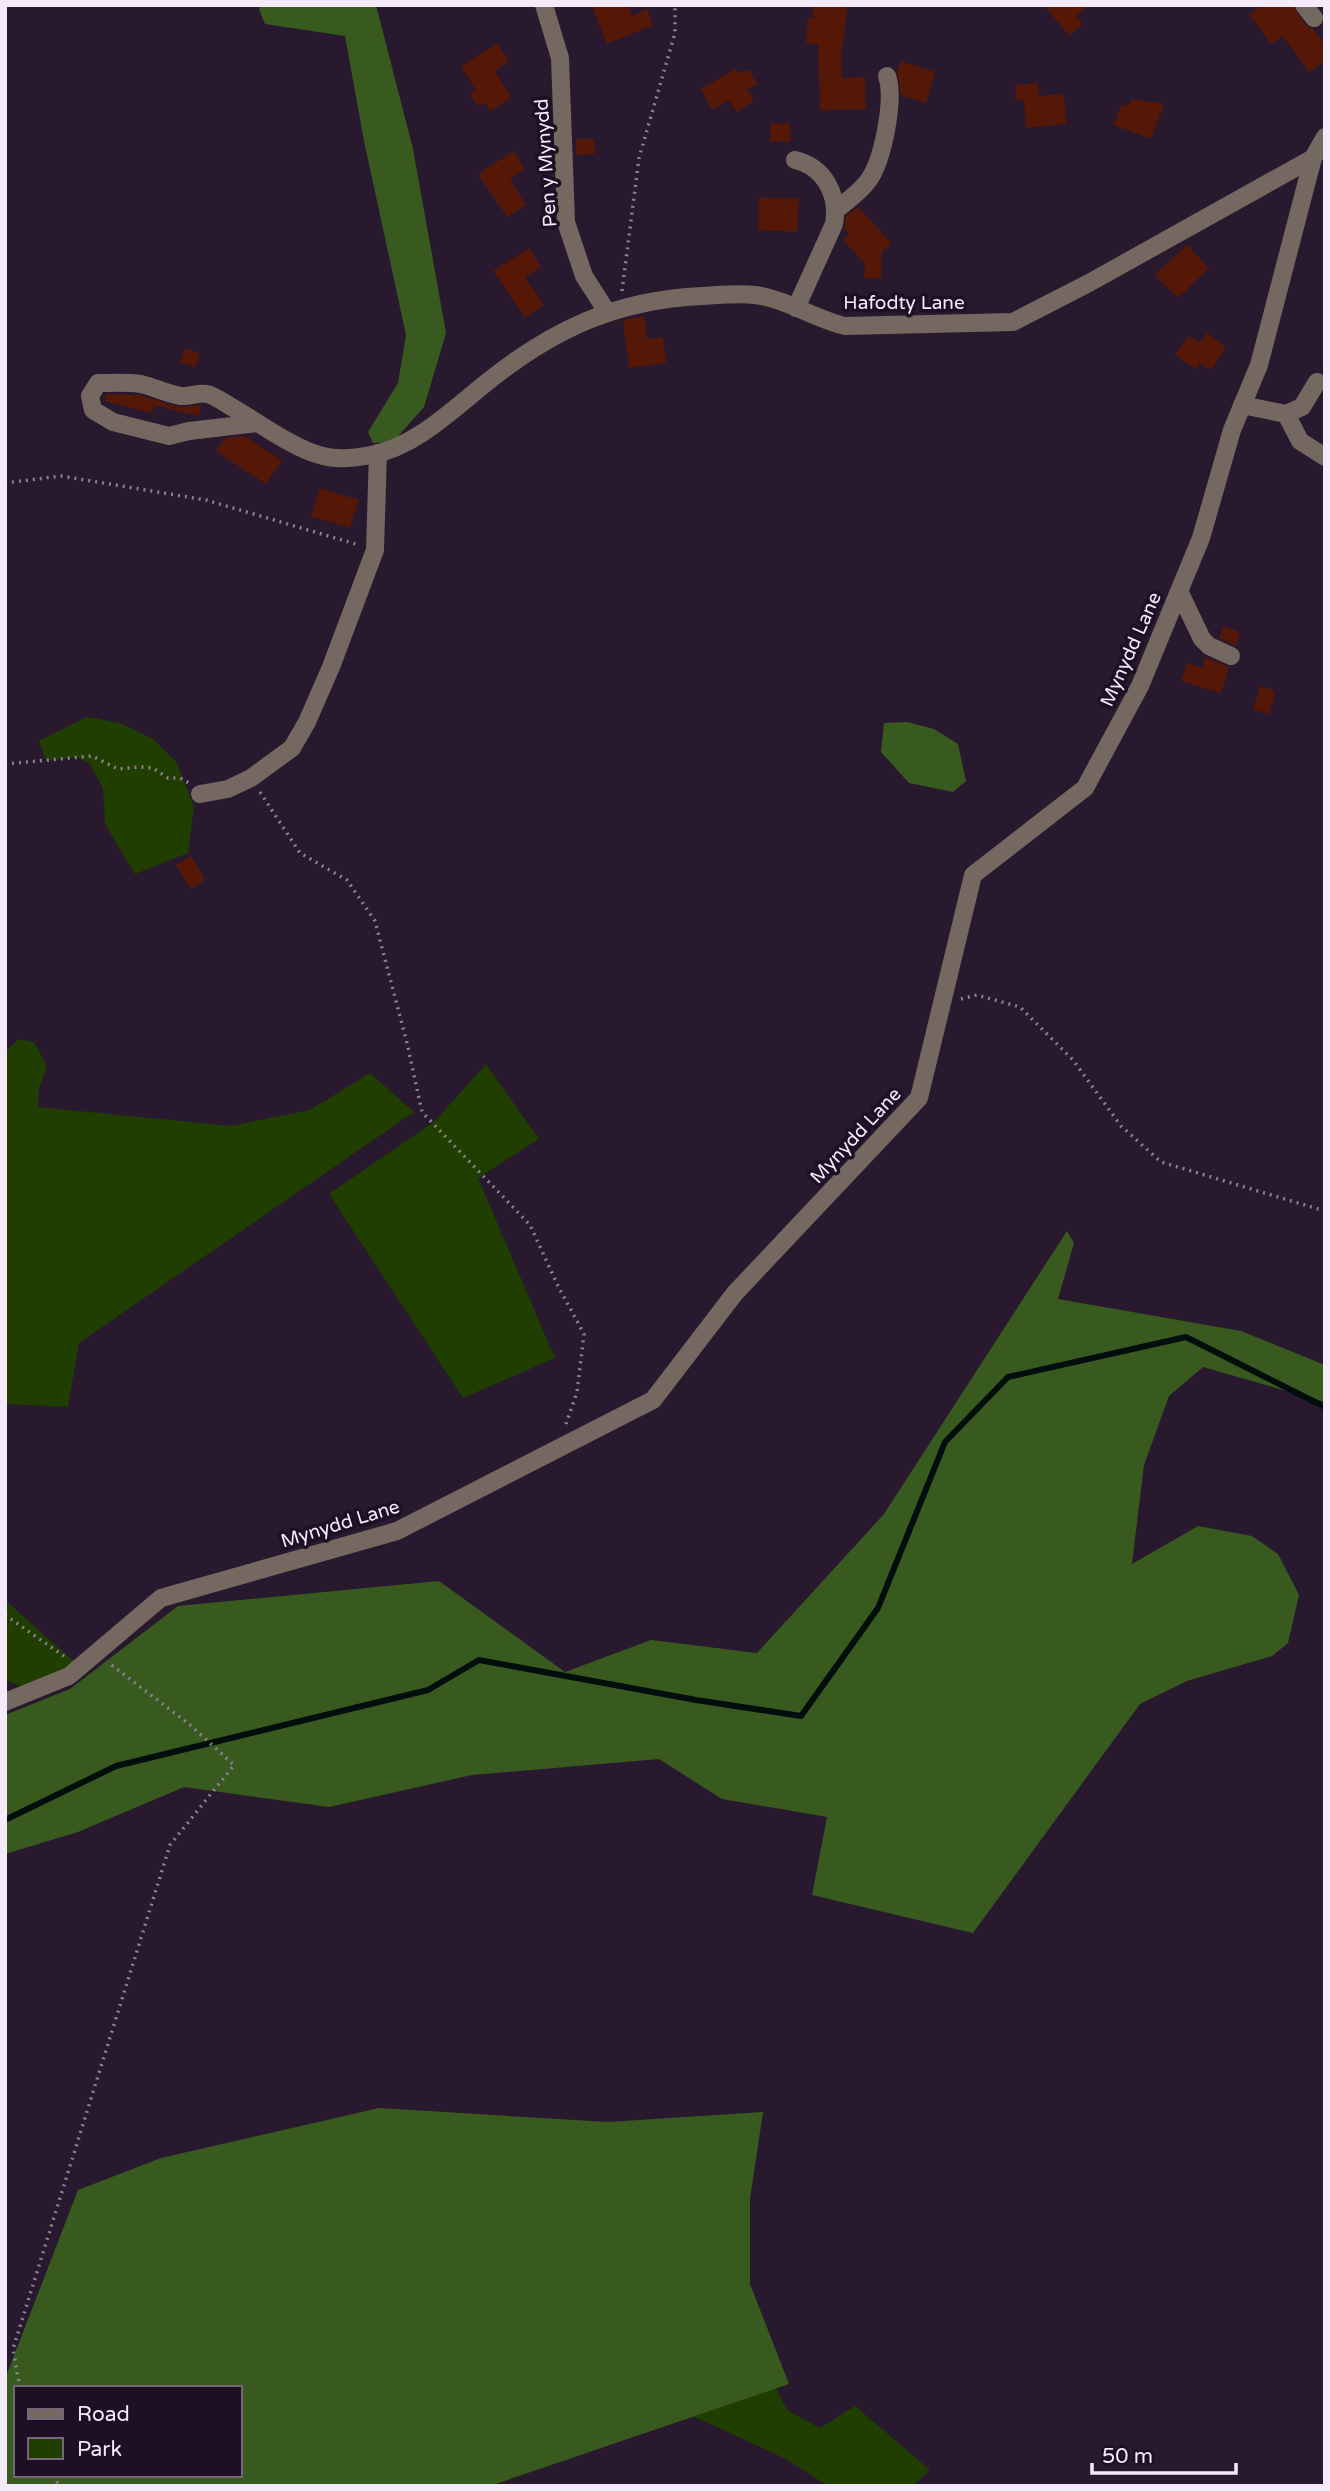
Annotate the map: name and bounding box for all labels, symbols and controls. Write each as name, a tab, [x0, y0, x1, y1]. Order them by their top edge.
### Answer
street label: Pen y Mynydd	[531, 98, 561, 228]
street label: Hafodty Lane	[843, 292, 965, 314]
street label: Mynydd Lane	[1096, 589, 1166, 710]
street label: Mynydd Lane	[806, 1083, 906, 1188]
street label: Mynydd Lane	[278, 1495, 402, 1552]
legend	[14, 2386, 242, 2477]
text: Road	[77, 2402, 130, 2427]
scale bar	[1092, 2432, 1236, 2476]
text: Park	[77, 2437, 122, 2462]
text: 50 m	[1102, 2444, 1153, 2469]

